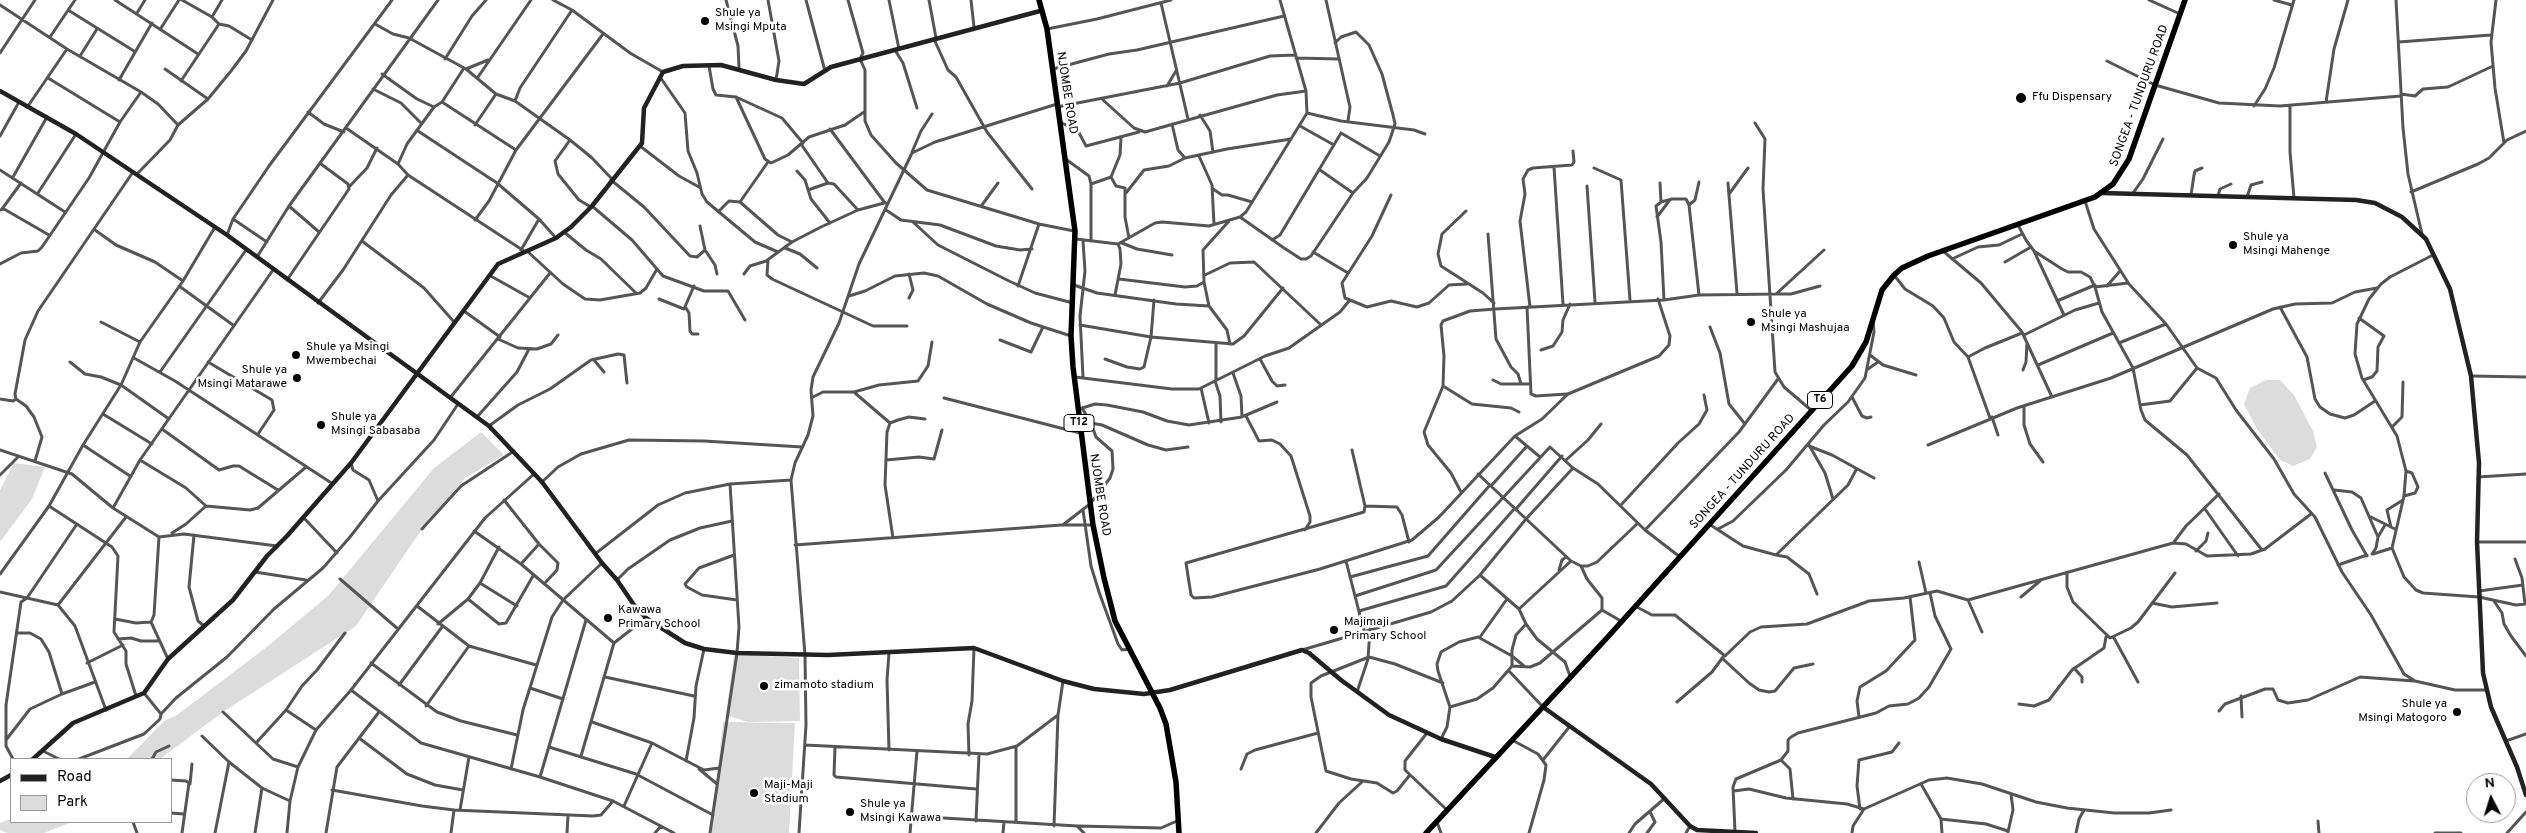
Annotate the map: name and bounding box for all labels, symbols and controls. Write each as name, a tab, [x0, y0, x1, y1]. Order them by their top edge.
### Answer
place label: Shule ya Msingi Mputa	[715, 7, 787, 35]
marker: Shule ya Msingi Mputa	[699, 15, 711, 27]
street label: SONGEA - TUNDURU ROAD	[2108, 23, 2172, 169]
street label: NJOMBE ROAD	[1052, 51, 1080, 135]
marker: Ffu Dispensary	[2014, 91, 2028, 105]
place label: Ffu Dispensary	[2032, 91, 2112, 105]
place label: Shule ya Msingi Mahenge	[2243, 231, 2330, 259]
marker: Shule ya Msingi Mahenge	[2227, 239, 2239, 251]
place label: Shule ya Msingi Mashujaa	[1761, 308, 1850, 336]
marker: Shule ya Msingi Mashujaa	[1745, 316, 1757, 328]
place label: Shule ya Msingi Mwembechai	[306, 341, 389, 369]
marker: Shule ya Msingi Mwembechai	[290, 349, 302, 361]
place label: Shule ya Msingi Matarawe	[198, 364, 287, 392]
marker: Shule ya Msingi Matarawe	[291, 372, 303, 384]
road number: T6	[1808, 392, 1832, 408]
place label: Shule ya Msingi Sabasaba	[331, 411, 420, 439]
street label: SONGEA - TUNDURU ROAD	[1688, 411, 1798, 533]
road number: T12	[1064, 414, 1094, 432]
marker: Shule ya Msingi Sabasaba	[315, 419, 327, 431]
street label: NJOMBE ROAD	[1085, 453, 1113, 537]
place label: Kawawa Primary School	[618, 604, 700, 632]
marker: Kawawa Primary School	[602, 612, 614, 624]
place label: Majimaji Primary School	[1344, 616, 1426, 644]
marker: Majimaji Primary School	[1328, 624, 1340, 636]
place label: zimamoto stadium	[774, 679, 874, 693]
marker: zimamoto stadium	[758, 680, 770, 692]
place label: Shule ya Msingi Matogoro	[2358, 698, 2447, 726]
marker: Shule ya Msingi Matogoro	[2451, 706, 2463, 718]
legend	[10, 758, 172, 823]
text: Road	[57, 768, 92, 787]
north arrow	[2466, 773, 2516, 823]
text: N	[2484, 775, 2495, 792]
place label: Maji-Maji Stadium	[764, 779, 813, 807]
marker: Maji-Maji Stadium	[748, 787, 760, 799]
text: Park	[57, 793, 88, 812]
place label: Shule ya Msingi Kawawa	[860, 798, 941, 826]
marker: Shule ya Msingi Kawawa	[844, 806, 856, 818]

